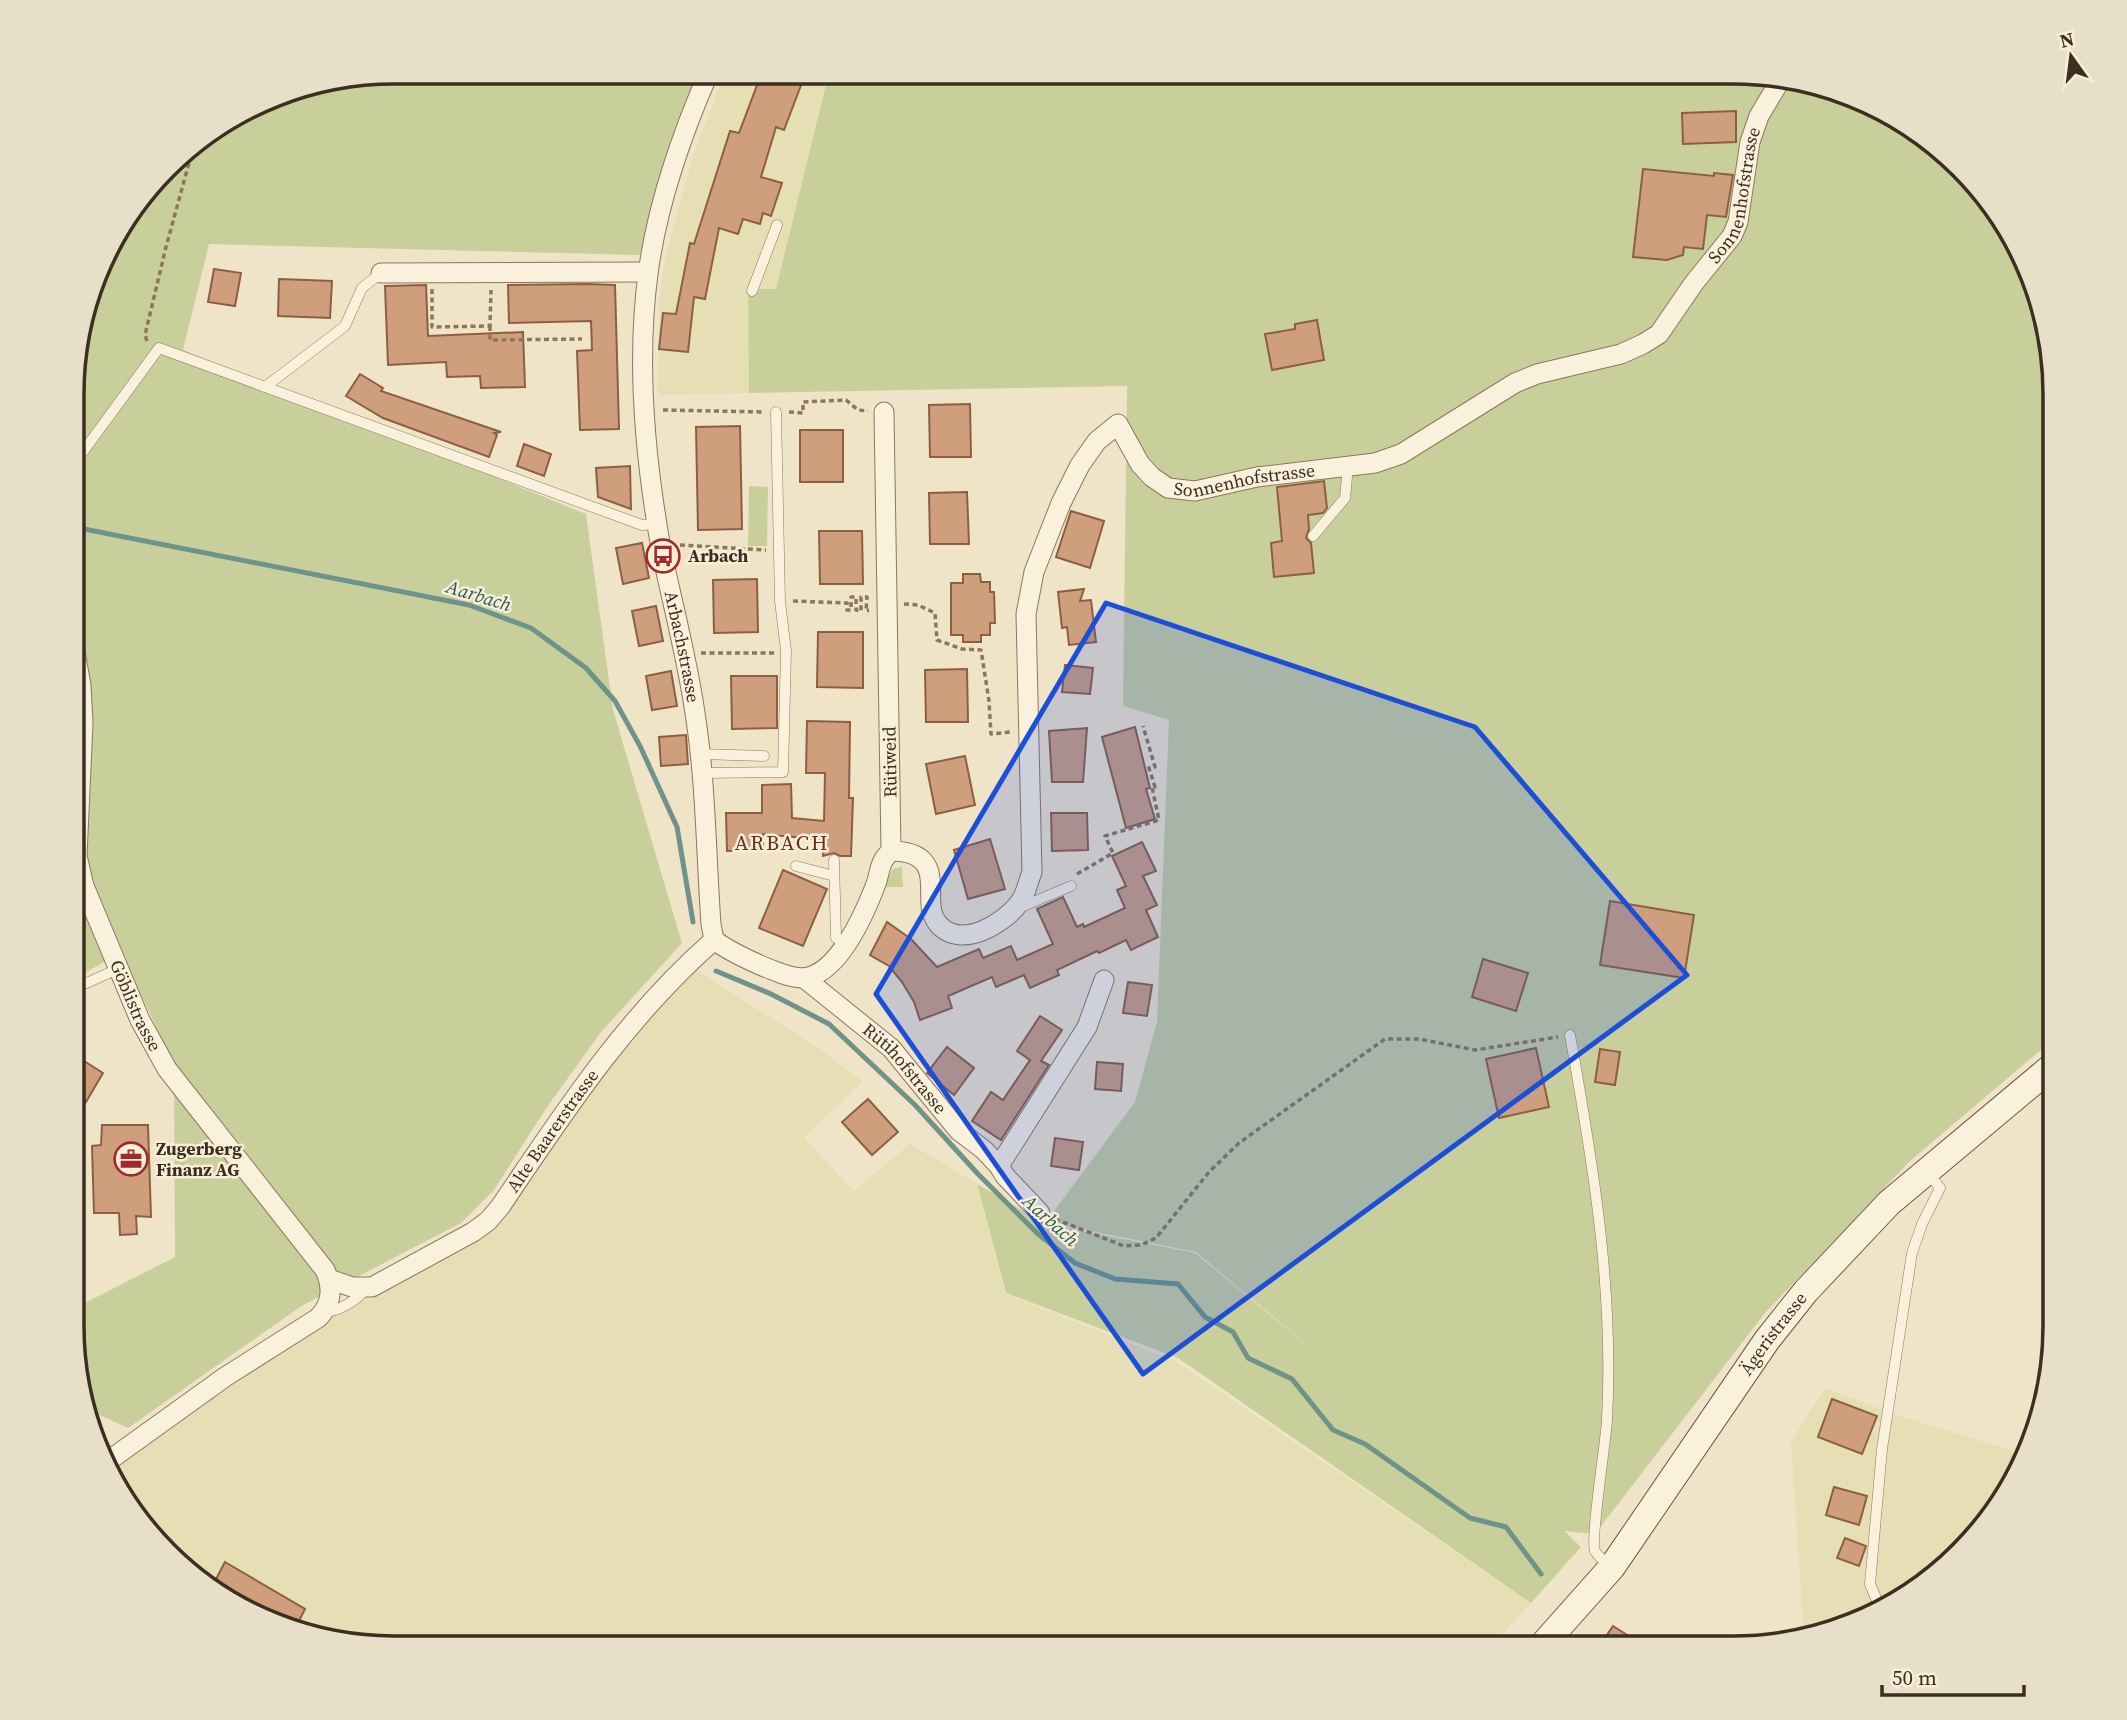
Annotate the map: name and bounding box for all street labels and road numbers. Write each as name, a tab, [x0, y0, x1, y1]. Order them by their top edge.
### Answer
street label: Sonnenhofstrasse	[1702, 123, 1766, 268]
street label: Sonnenhofstrasse	[1172, 457, 1316, 503]
street label: Arbachstrasse	[659, 588, 706, 704]
street label: Rütiweid	[876, 726, 903, 798]
street label: Göblistrasse	[104, 956, 168, 1056]
street label: Rütihofstrasse	[857, 1017, 953, 1119]
street label: Alte Baarerstrasse	[500, 1064, 604, 1197]
street label: Ägeristrasse	[1733, 1287, 1812, 1380]

